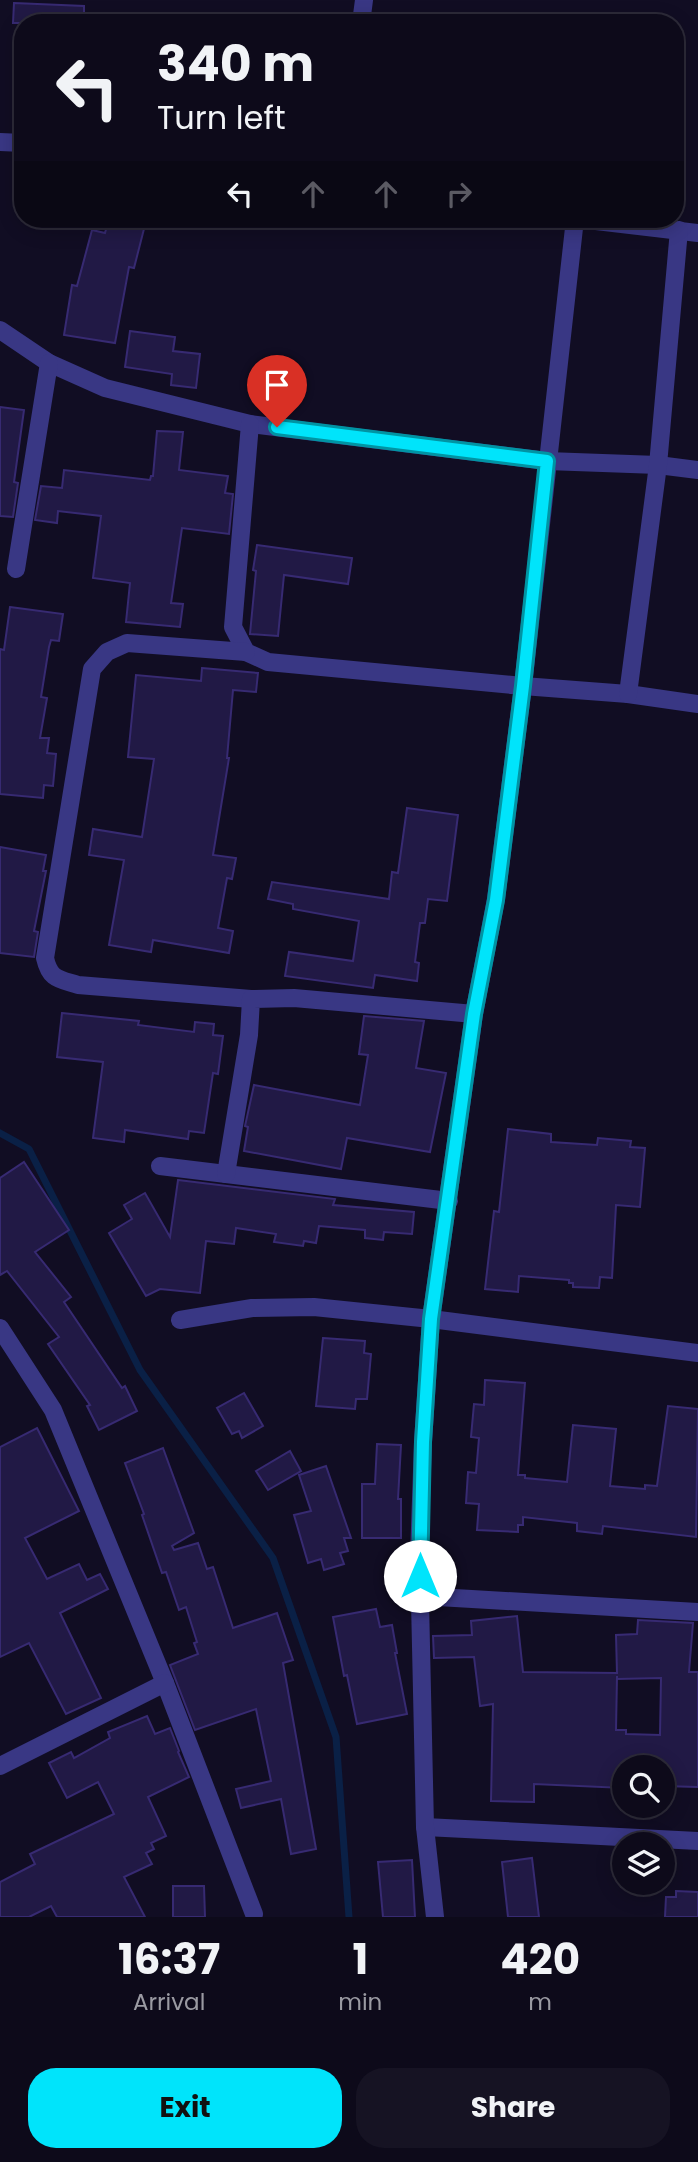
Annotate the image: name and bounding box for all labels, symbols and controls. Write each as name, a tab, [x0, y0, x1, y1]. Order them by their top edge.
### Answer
text: 340 m	[157, 30, 314, 98]
icon: left	[42, 42, 133, 133]
text: Turn left	[157, 95, 286, 140]
icon: left	[221, 175, 259, 213]
icon: ahead	[294, 175, 332, 213]
icon: ahead	[367, 175, 405, 213]
icon: right	[440, 175, 478, 213]
pin	[247, 355, 307, 427]
icon: arrive	[258, 366, 296, 404]
position arrow	[383, 1539, 457, 1613]
map controls	[612, 1755, 675, 1895]
button: search	[612, 1755, 675, 1818]
button: layers	[612, 1832, 675, 1895]
text: 16:37	[118, 1930, 220, 1989]
text: 1	[352, 1930, 368, 1989]
text: 420	[500, 1930, 580, 1989]
text: Arrival	[133, 1986, 205, 2018]
text: min	[338, 1986, 382, 2018]
text: m	[528, 1986, 552, 2018]
button: Exit	[28, 2068, 342, 2148]
button: Share	[356, 2068, 670, 2148]

